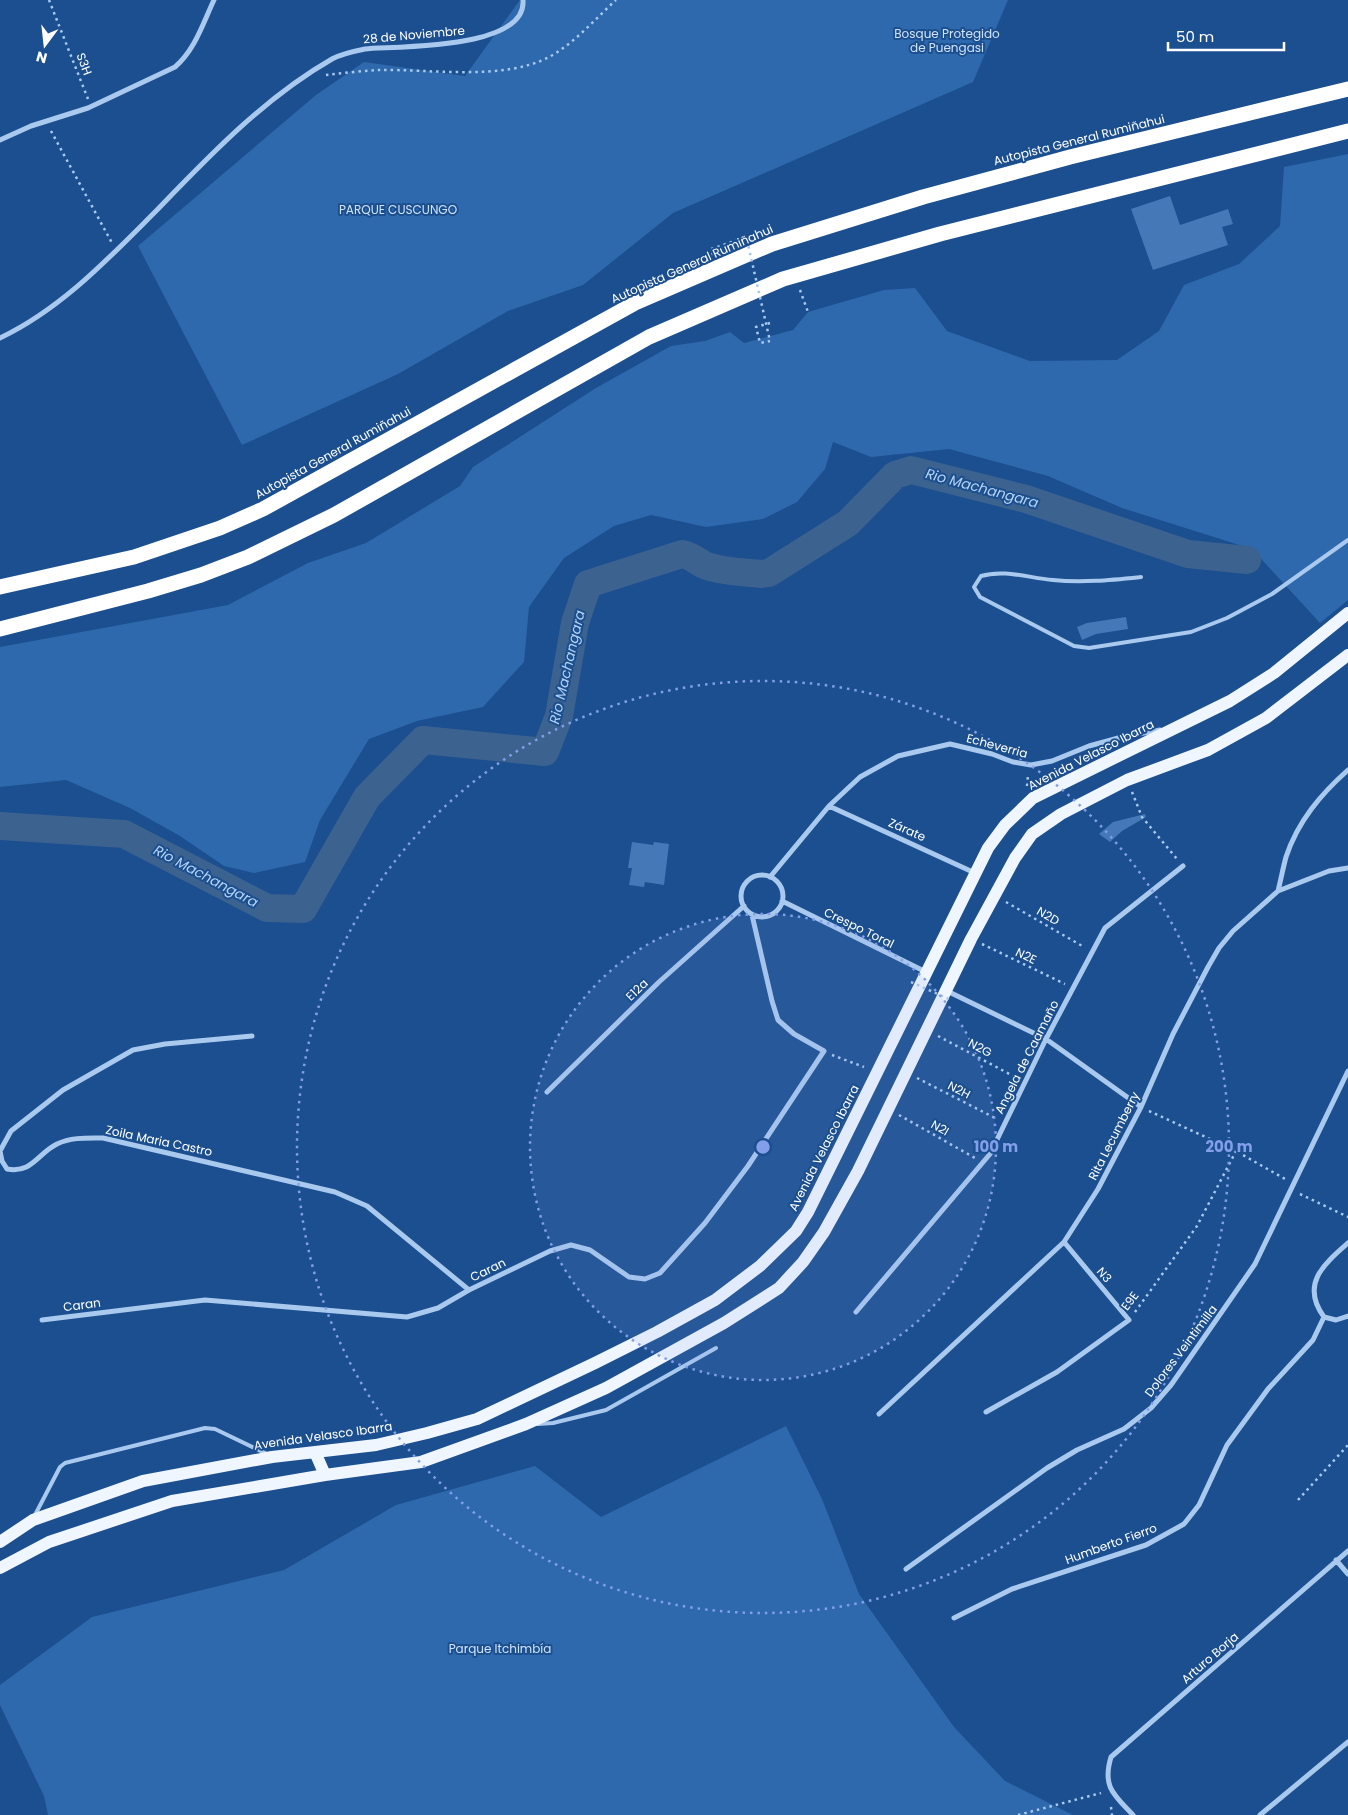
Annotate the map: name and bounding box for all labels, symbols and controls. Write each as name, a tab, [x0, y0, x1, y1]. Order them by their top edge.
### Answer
north arrow	[20, 20, 70, 70]
scale bar	[1168, 20, 1284, 52]
street label: 28 de Noviembre	[362, 22, 466, 47]
park label: Bosque Protegido de Puengasi	[894, 25, 1000, 56]
text: 50 m	[1176, 26, 1214, 47]
text: N	[34, 47, 49, 69]
street label: S3H	[73, 50, 96, 77]
street label: Autopista General Rumiñahui	[991, 110, 1166, 169]
park label: PARQUE CUSCUNGO	[339, 201, 457, 218]
street label: Autopista General Rumiñahui	[608, 220, 776, 307]
street label: Autopista General Rumiñahui	[252, 402, 414, 503]
water label: Rio Machangara	[923, 463, 1041, 513]
water label: Rio Machangara	[544, 608, 590, 726]
street label: Avenida Velasco Ibarra	[1025, 715, 1157, 794]
street label: Echeverria	[965, 729, 1030, 762]
street label: Zárate	[886, 814, 928, 845]
water label: Rio Machangara	[150, 840, 262, 912]
street label: N2D	[1034, 902, 1063, 929]
street label: Crespo Toral	[821, 903, 897, 952]
street label: N2E	[1013, 943, 1040, 968]
street label: E12a	[622, 975, 652, 1004]
street label: Angela de Caamaño	[990, 997, 1063, 1117]
street label: N2G	[965, 1034, 995, 1061]
street label: N2H	[945, 1077, 974, 1102]
street label: Avenida Velasco Ibarra	[784, 1082, 863, 1214]
street label: Rita Lecumberry	[1084, 1088, 1143, 1183]
street label: N2I	[928, 1116, 952, 1140]
street label: Zoila Maria Castro	[104, 1121, 214, 1160]
text: 100 m	[974, 1136, 1018, 1157]
text: 200 m	[1205, 1136, 1253, 1157]
centre of rings	[754, 1138, 772, 1156]
street label: Caran	[467, 1254, 508, 1285]
street label: N3	[1093, 1263, 1116, 1286]
street label: E9E	[1117, 1288, 1142, 1314]
street label: Caran	[62, 1294, 102, 1315]
street label: Dolores Veintimilla	[1140, 1301, 1221, 1400]
street label: Avenida Velasco Ibarra	[253, 1417, 393, 1454]
street label: Humberto Fierro	[1062, 1519, 1159, 1568]
street label: Arturo Borja	[1177, 1628, 1242, 1687]
park label: Parque Itchimbía	[449, 1640, 551, 1657]

